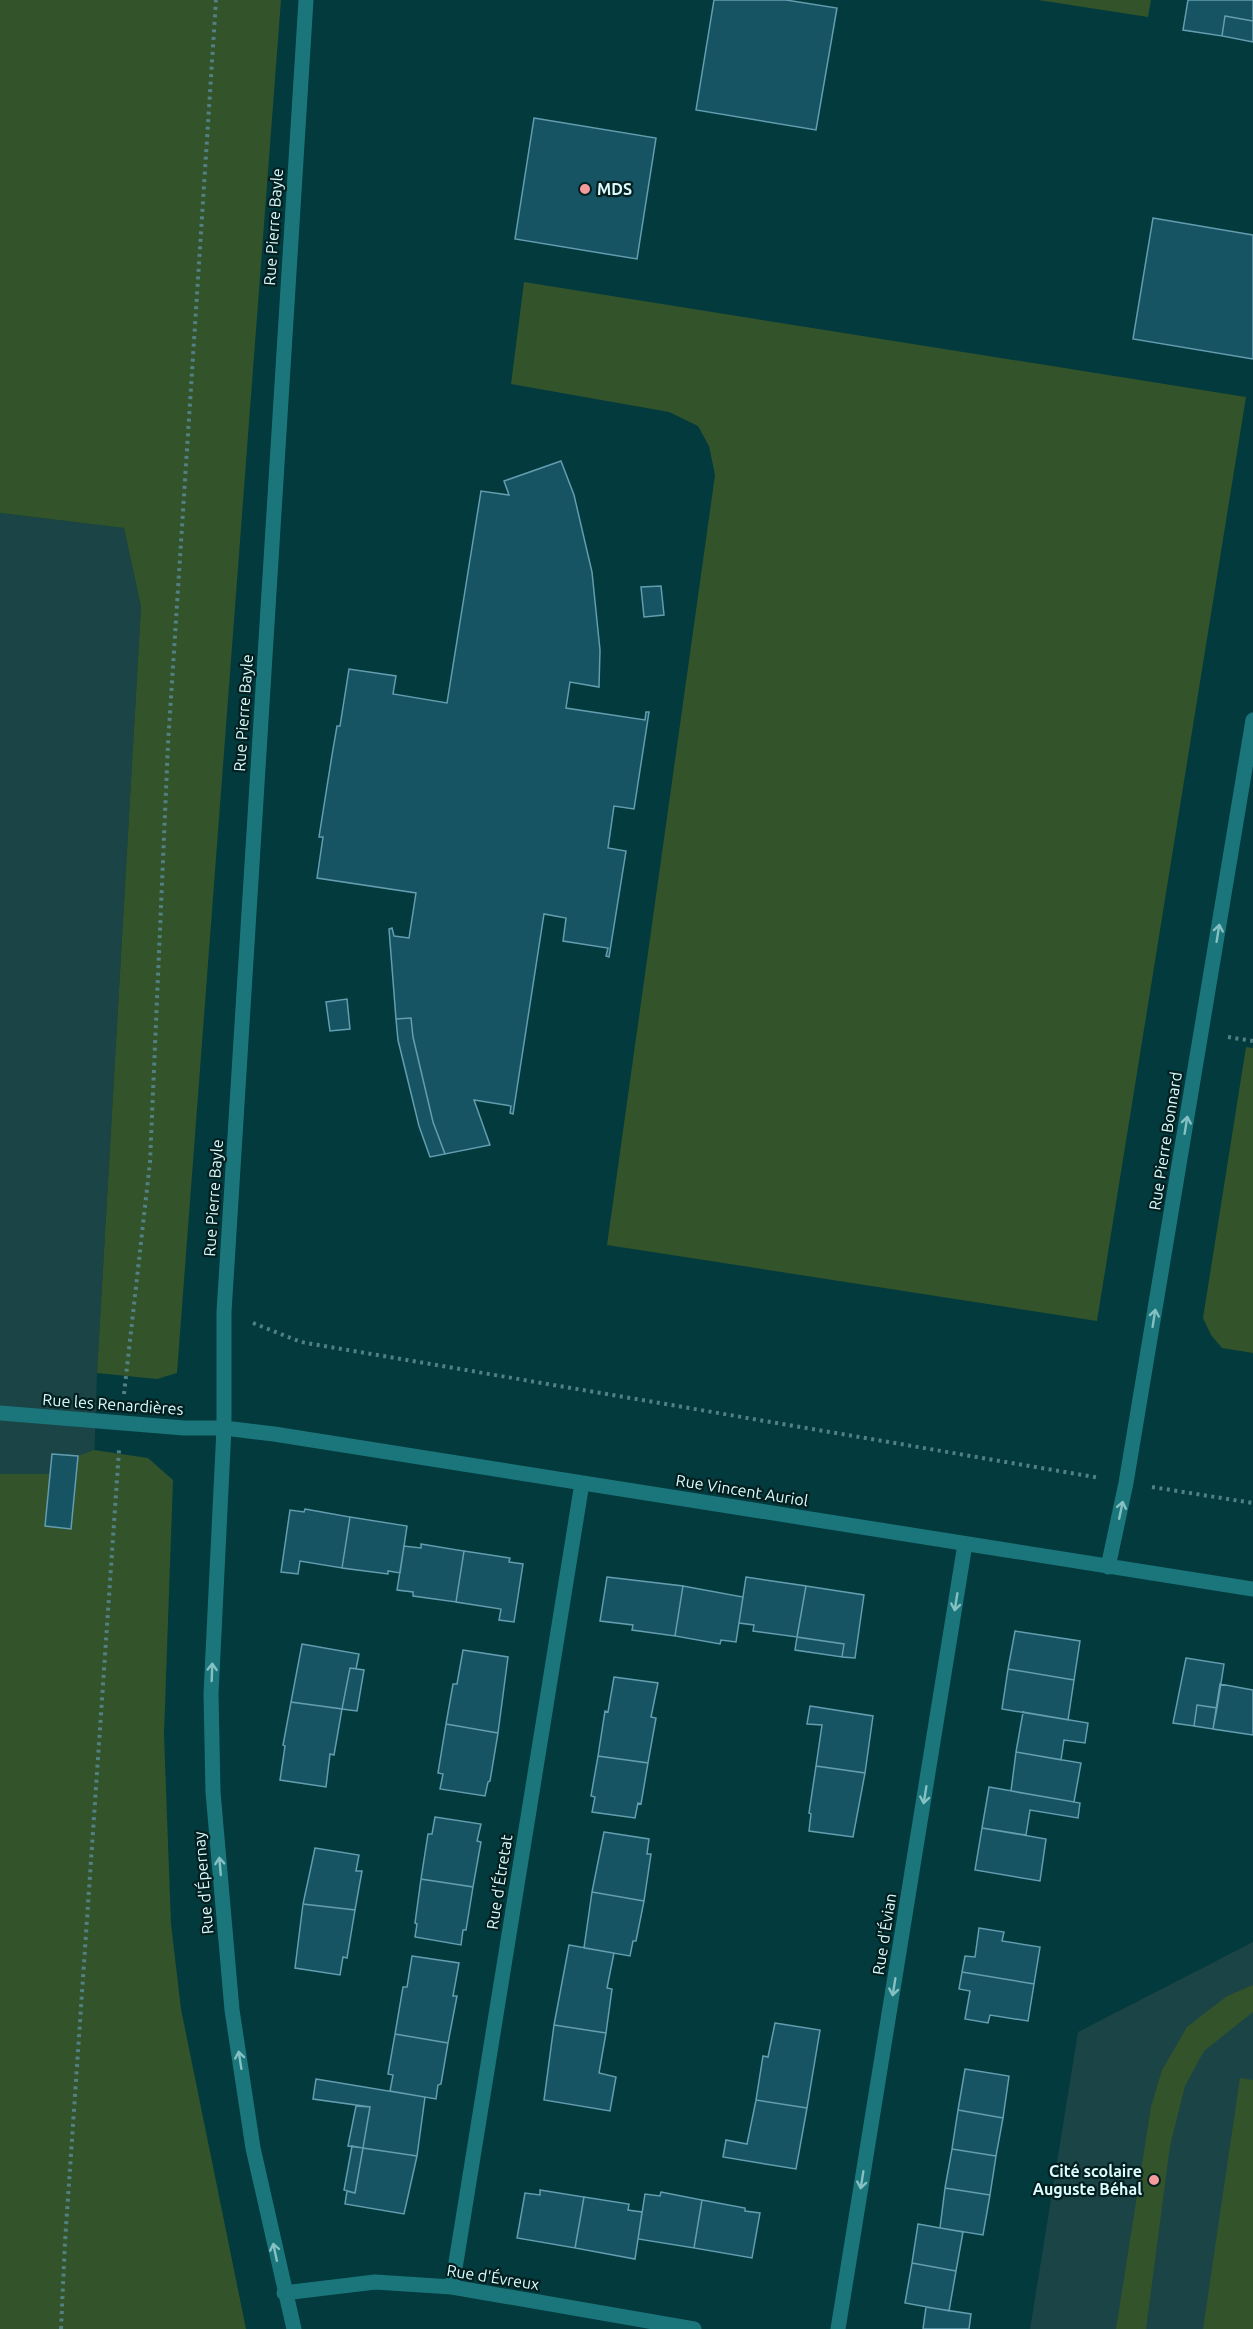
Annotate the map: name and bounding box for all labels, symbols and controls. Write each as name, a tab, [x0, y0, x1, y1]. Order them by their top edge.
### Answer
street label: Rue Pierre Bayle	[260, 168, 286, 286]
place label: MDS	[597, 180, 632, 198]
marker: MDS	[578, 182, 592, 196]
street label: Rue Pierre Bayle	[230, 654, 256, 772]
one-way arrow	[1212, 924, 1223, 943]
street label: Rue Pierre Bonnard	[1145, 1070, 1185, 1212]
one-way arrow	[1180, 1116, 1191, 1136]
street label: Rue Pierre Bayle	[200, 1139, 226, 1257]
one-way arrow	[1148, 1308, 1159, 1328]
street label: Rue les Renardières	[42, 1390, 184, 1418]
street label: Rue Vincent Auriol	[675, 1471, 809, 1509]
one-way arrow	[1116, 1500, 1127, 1520]
one-way arrow	[950, 1592, 961, 1612]
one-way arrow	[206, 1662, 217, 1682]
one-way arrow	[919, 1784, 930, 1804]
street label: Rue d'Épernay	[188, 1831, 216, 1935]
street label: Rue d'Étretat	[481, 1832, 515, 1931]
one-way arrow	[214, 1857, 225, 1877]
street label: Rue d'Évian	[867, 1891, 899, 1976]
one-way arrow	[888, 1977, 899, 1997]
one-way arrow	[234, 2051, 245, 2070]
place label: Cité scolaire Auguste Béhal	[1033, 2162, 1142, 2198]
one-way arrow	[857, 2169, 868, 2189]
marker: Cité scolaire Auguste Béhal	[1147, 2173, 1161, 2187]
one-way arrow	[269, 2242, 281, 2261]
street label: Rue d'Évreux	[445, 2259, 541, 2293]

